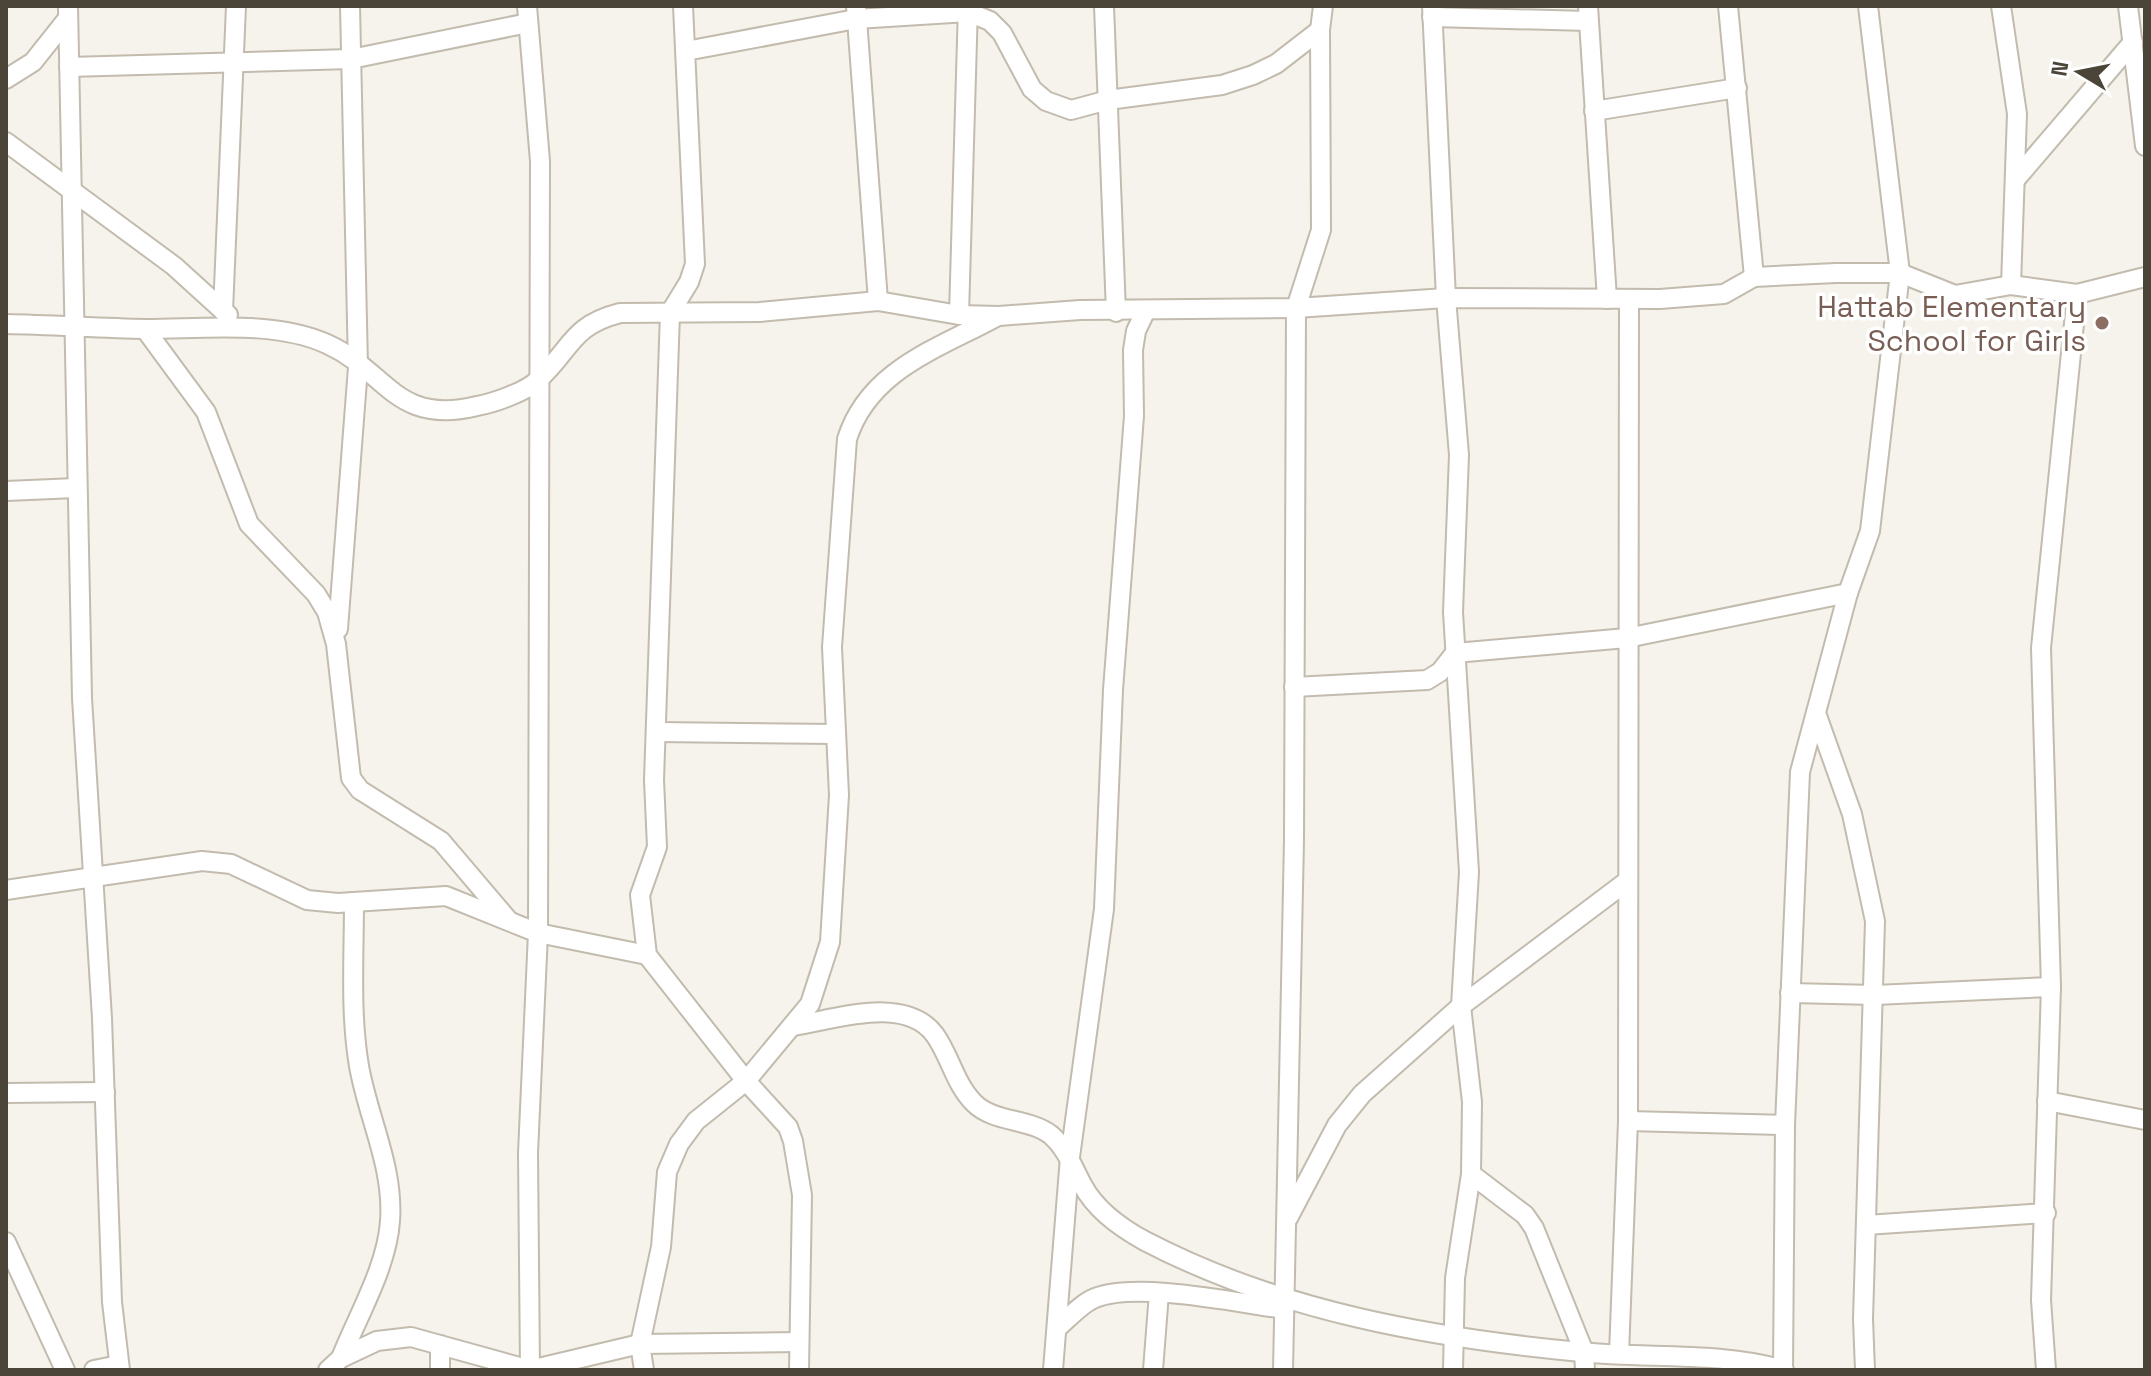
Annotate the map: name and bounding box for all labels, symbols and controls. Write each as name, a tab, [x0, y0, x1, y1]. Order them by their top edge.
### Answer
north arrow	[2039, 32, 2119, 112]
text: N	[2044, 59, 2074, 78]
place label: Hattab Elementary School for Girls	[1817, 287, 2086, 360]
marker: Hattab Elementary School for Girls	[2093, 314, 2111, 332]

